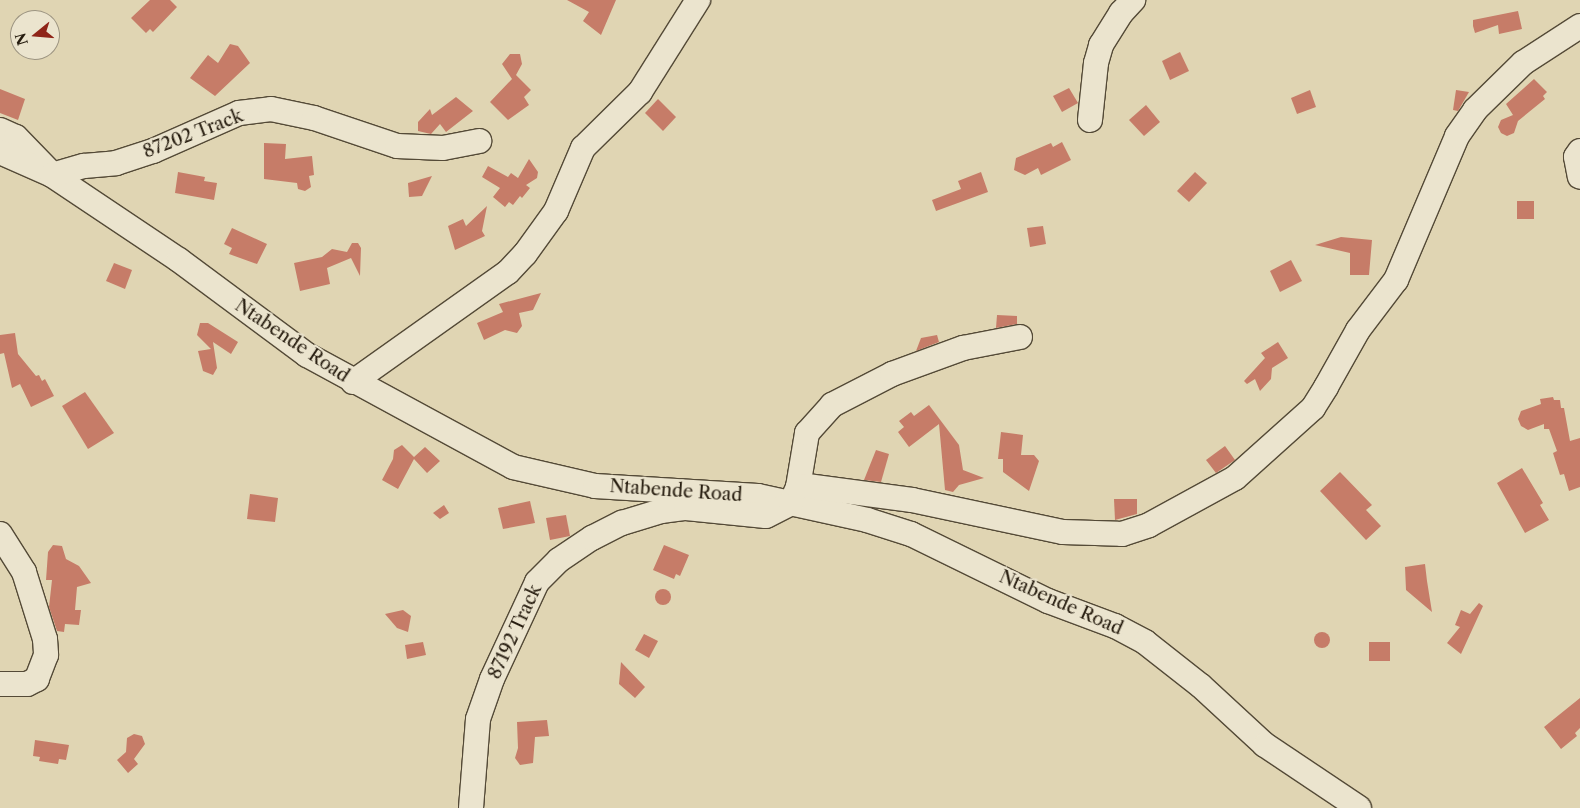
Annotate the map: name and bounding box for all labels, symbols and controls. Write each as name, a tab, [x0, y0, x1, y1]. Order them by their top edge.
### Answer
north arrow	[10, 10, 60, 60]
text: N	[11, 31, 32, 48]
street label: 87202 Track	[140, 105, 246, 163]
street label: Ntabende Road	[231, 295, 353, 387]
street label: Ntabende Road	[609, 476, 743, 506]
street label: Ntabende Road	[996, 566, 1126, 640]
street label: 87192 Track	[484, 581, 546, 683]

